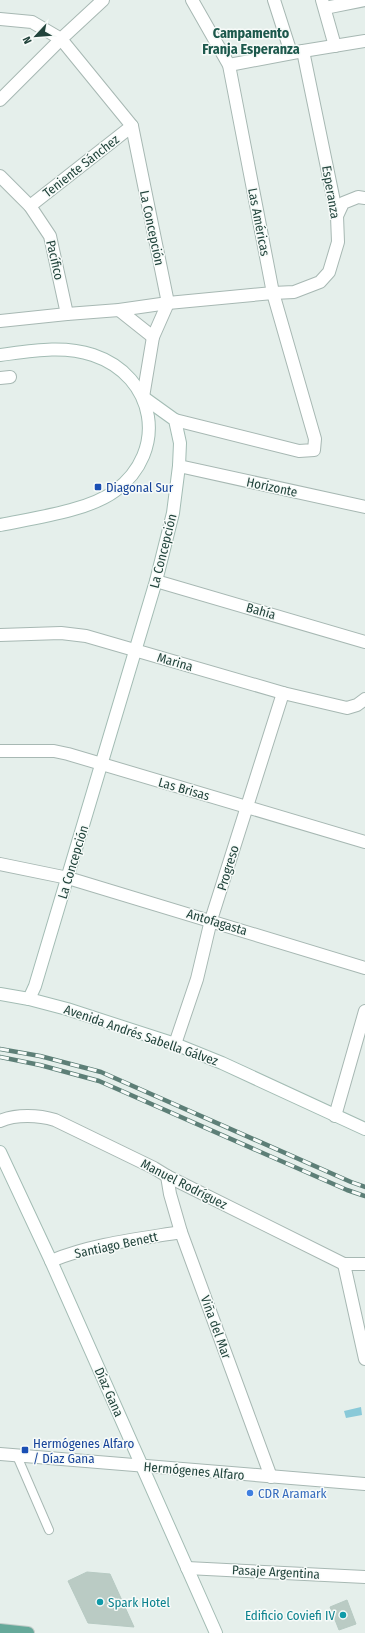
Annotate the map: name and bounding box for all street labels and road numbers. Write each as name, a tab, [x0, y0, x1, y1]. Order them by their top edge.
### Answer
street label: Teniente Sánchez	[40, 132, 122, 200]
street label: Esperanza	[319, 164, 343, 220]
street label: Las Américas	[245, 187, 273, 258]
street label: La Concepción	[137, 189, 167, 267]
street label: Pacífico	[43, 239, 67, 281]
street label: Horizonte	[245, 474, 299, 500]
street label: La Concepción	[146, 512, 180, 590]
street label: Bahía	[245, 600, 277, 622]
street label: Marina	[155, 650, 195, 674]
street label: Las Brisas	[157, 775, 212, 804]
street label: La Concepción	[55, 823, 91, 901]
street label: Progreso	[214, 843, 242, 893]
street label: Antofagasta	[185, 906, 249, 938]
street label: Avenida Andrés Sabella Gálvez	[62, 1002, 220, 1068]
street label: Manuel Rodríguez	[138, 1156, 230, 1212]
street label: Santiago Benett	[73, 1229, 160, 1261]
street label: Viña del Mar	[198, 1293, 235, 1361]
street label: Díaz Gana	[91, 1365, 127, 1419]
street label: Hermógenes Alfaro	[143, 1459, 245, 1483]
street label: Pasaje Argentina	[232, 1562, 320, 1582]

